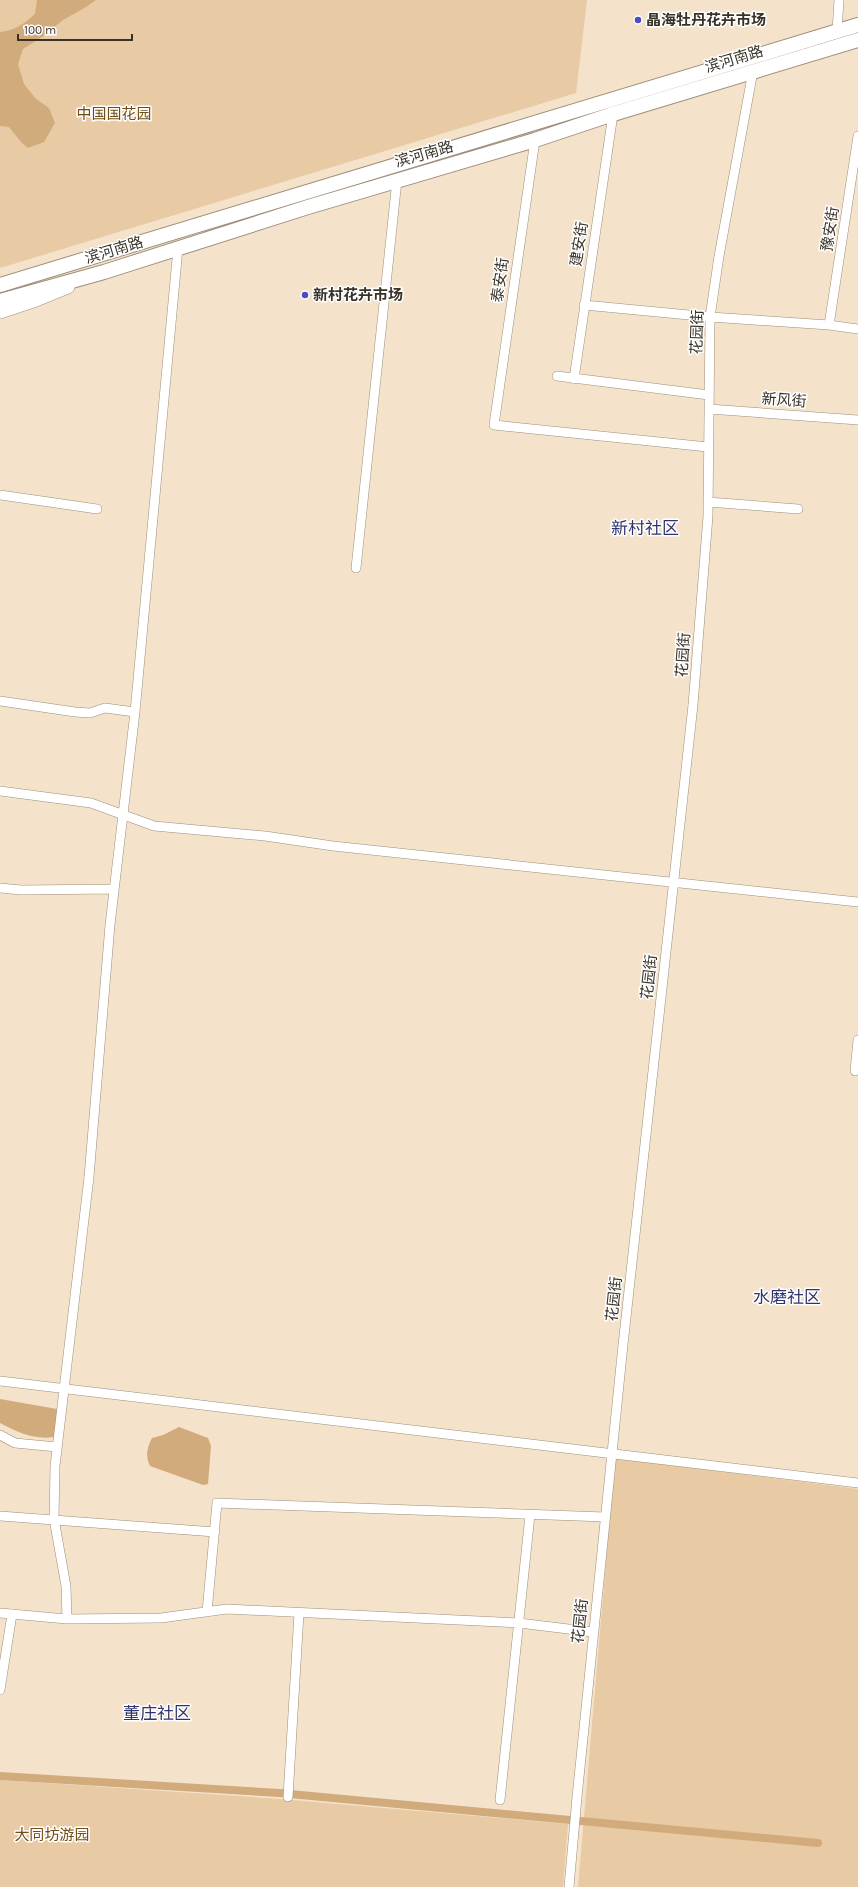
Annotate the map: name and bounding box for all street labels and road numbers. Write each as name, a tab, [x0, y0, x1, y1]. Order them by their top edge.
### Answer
street label: 滨河南路	[703, 42, 765, 76]
street label: 滨河南路	[393, 137, 455, 171]
street label: 豫安街	[818, 205, 842, 253]
street label: 建安街	[567, 220, 591, 268]
street label: 滨河南路	[83, 233, 145, 267]
street label: 泰安街	[488, 256, 512, 304]
street label: 花园街	[687, 309, 707, 355]
street label: 新风街	[761, 389, 807, 411]
street label: 花园街	[672, 632, 694, 678]
street label: 花园街	[638, 954, 660, 1000]
street label: 花园街	[603, 1276, 625, 1322]
street label: 花园街	[569, 1598, 591, 1644]

